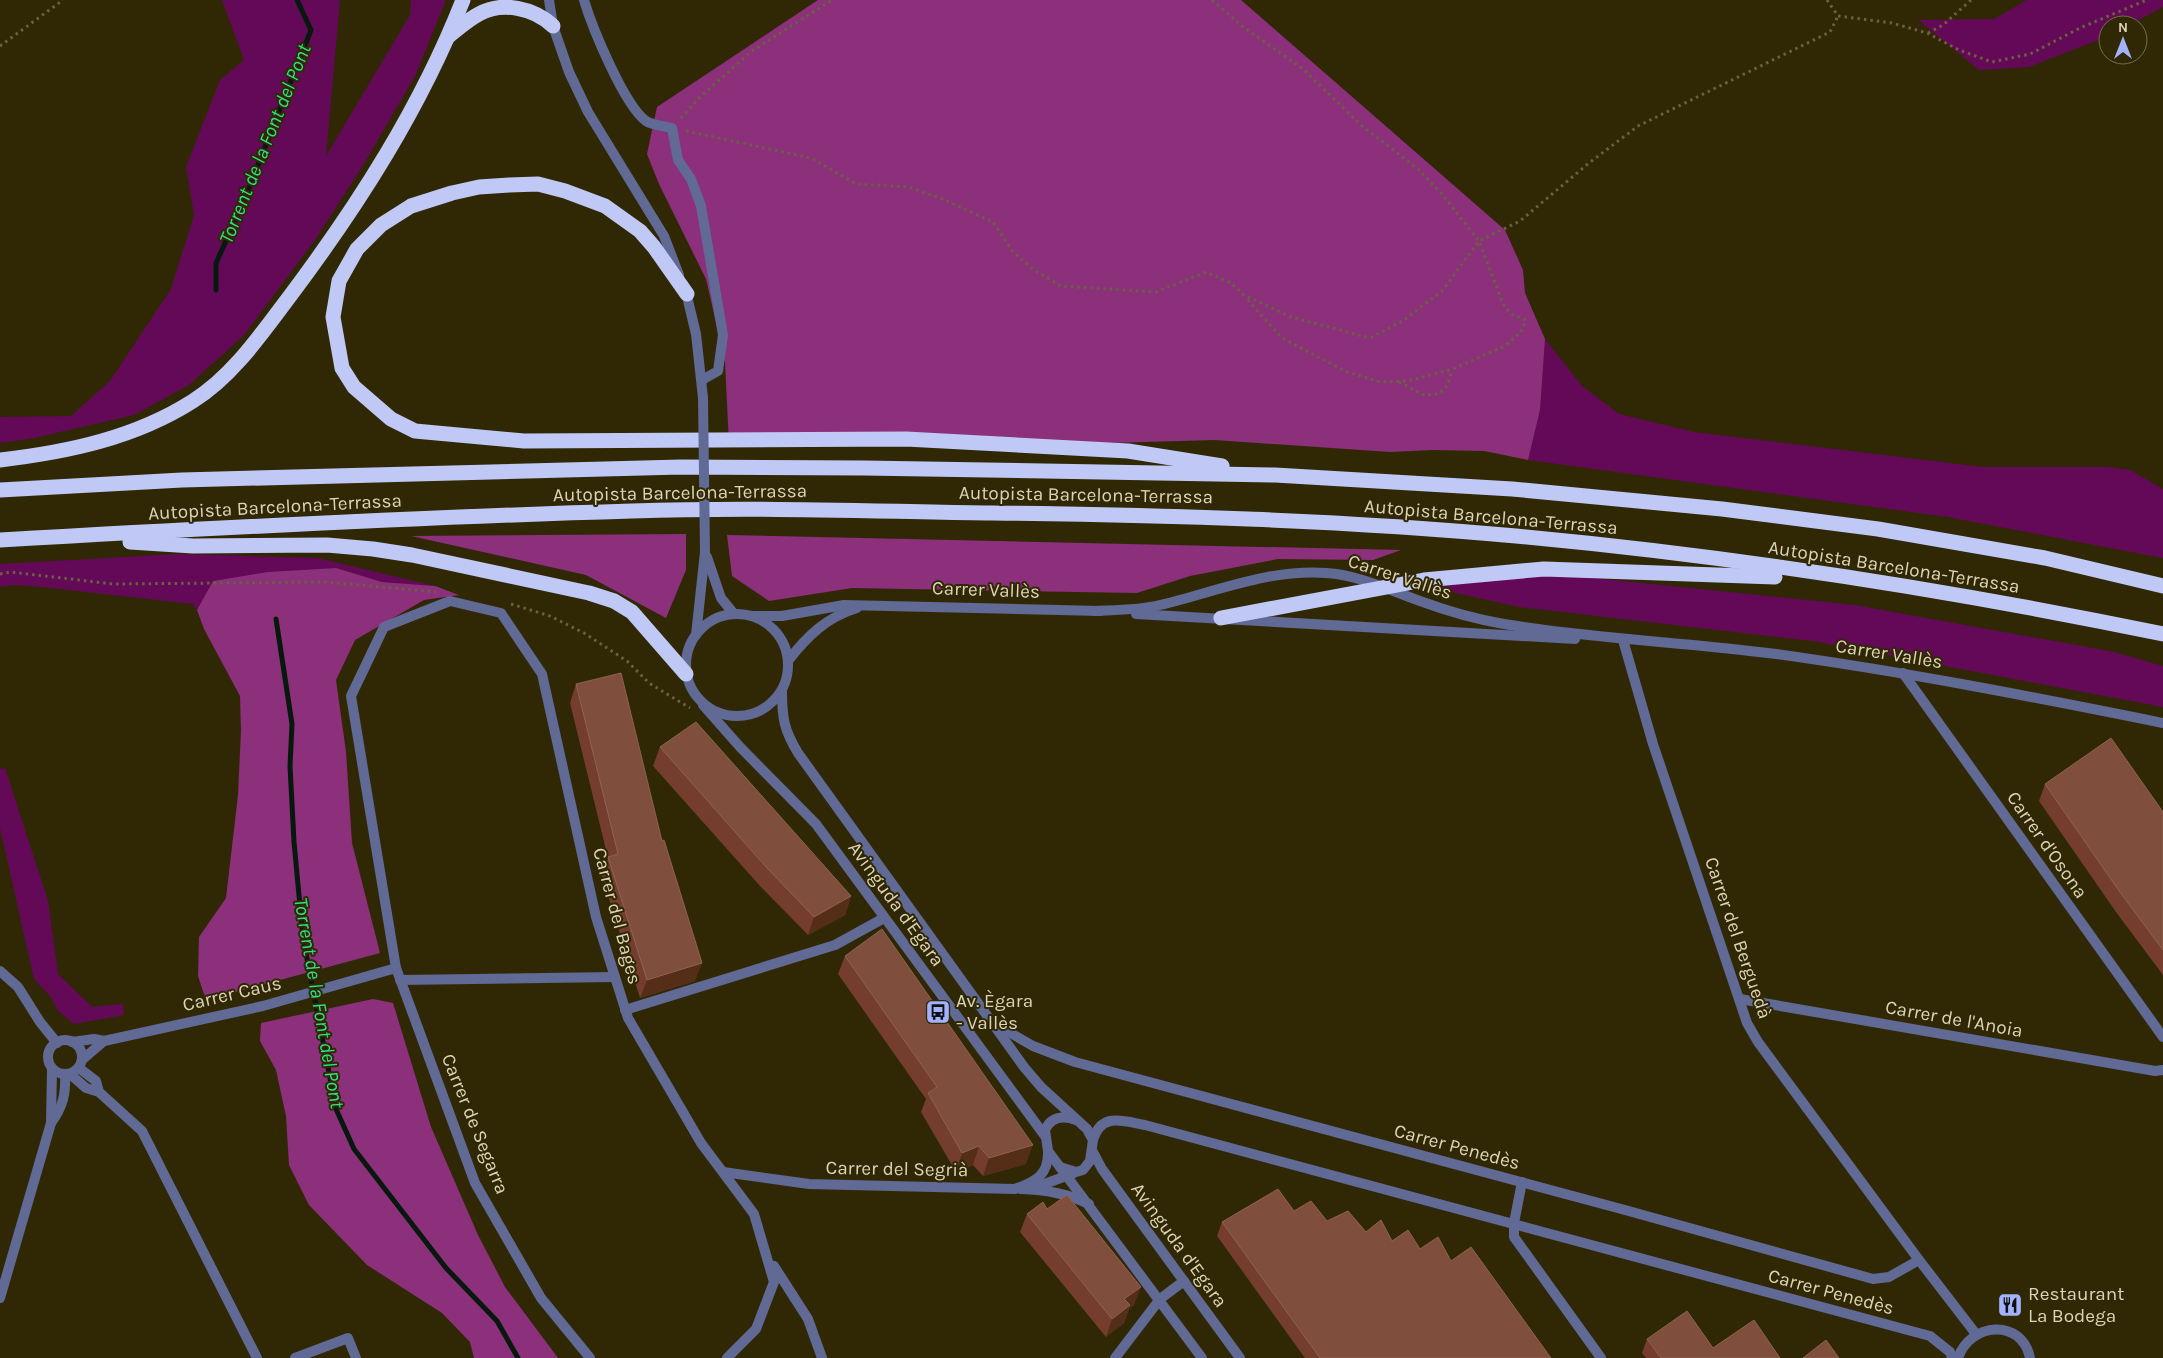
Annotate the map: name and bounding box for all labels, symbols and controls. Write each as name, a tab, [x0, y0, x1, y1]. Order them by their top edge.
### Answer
north arrow	[2098, 15, 2148, 65]
text: N	[2118, 19, 2128, 36]
water label: Torrent de la Font del Pont	[214, 41, 316, 247]
street label: Autopista Barcelona-Terrassa	[553, 480, 807, 506]
street label: Autopista Barcelona-Terrassa	[959, 482, 1213, 508]
street label: Autopista Barcelona-Terrassa	[147, 489, 403, 525]
street label: Autopista Barcelona-Terrassa	[1363, 495, 1619, 539]
street label: Autopista Barcelona-Terrassa	[1767, 536, 2021, 598]
street label: Carrer Vallès	[1345, 550, 1455, 604]
street label: Carrer Vallès	[932, 577, 1040, 603]
street label: Carrer Vallès	[1834, 635, 1944, 673]
street label: Carrer d'Osona	[2002, 787, 2092, 903]
street label: Avinguda d'Egara	[843, 837, 949, 971]
street label: Carrer del Bages	[588, 845, 646, 987]
street label: Carrer del Berguedà	[1700, 854, 1776, 1022]
water label: Torrent de la Font del Pont	[289, 896, 349, 1110]
street label: Carrer Caus	[181, 972, 283, 1016]
place label: Av. Ègara - Vallès	[956, 989, 1033, 1034]
street label: Carrer de l'Anoia	[1883, 996, 2025, 1042]
bus stop icon: Av. Ègara - Vallès	[925, 999, 951, 1025]
street label: Carrer de Segarra	[437, 1051, 513, 1197]
street label: Carrer Penedès	[1392, 1120, 1522, 1174]
street label: Carrer del Segrià	[825, 1157, 969, 1181]
street label: Avinguda d'Egara	[1126, 1178, 1232, 1312]
street label: Carrer Penedès	[1766, 1265, 1896, 1319]
place label: Restaurant La Bodega	[2028, 1283, 2124, 1327]
restaurant icon: Restaurant La Bodega	[1997, 1292, 2023, 1318]

